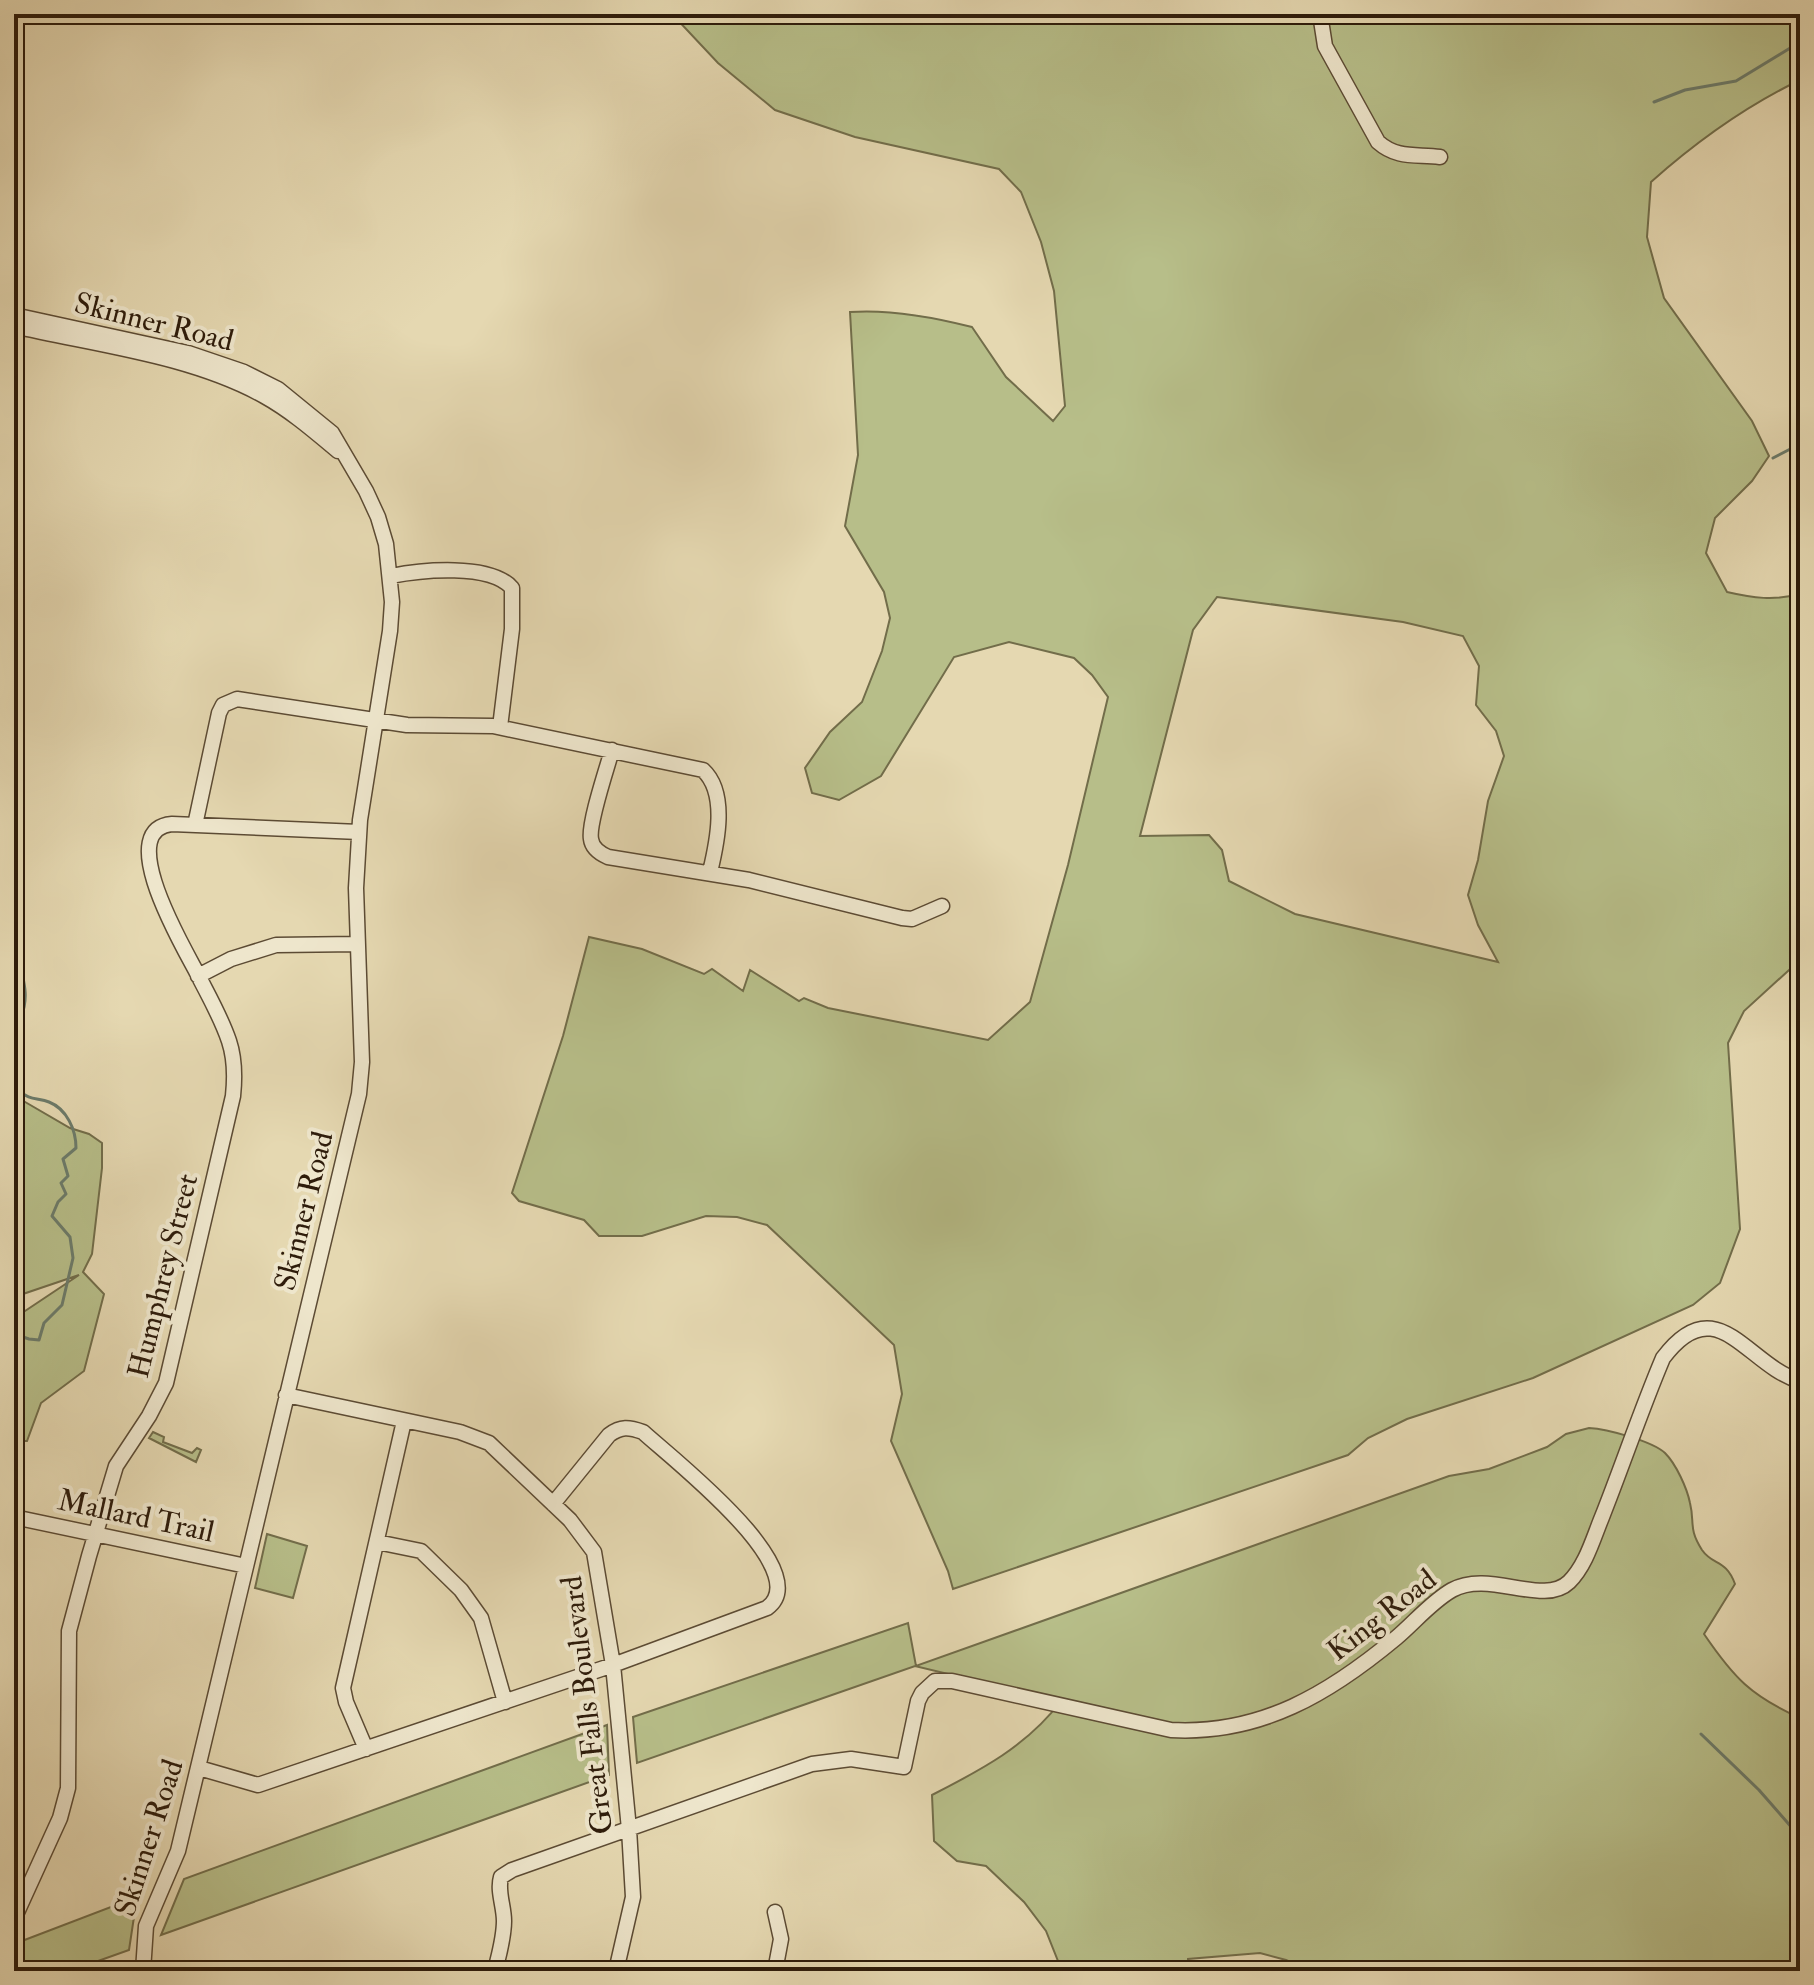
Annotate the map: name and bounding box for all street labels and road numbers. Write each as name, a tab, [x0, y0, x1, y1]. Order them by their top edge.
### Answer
street label: Skinner Road	[71, 284, 238, 360]
street label: Skinner Road	[266, 1127, 342, 1294]
street label: Humphrey Street	[120, 1170, 206, 1382]
street label: Mallard Trail	[54, 1481, 218, 1551]
street label: King Road	[1320, 1561, 1444, 1669]
street label: Great Falls Boulevard	[553, 1573, 621, 1836]
street label: Skinner Road	[106, 1755, 192, 1921]

